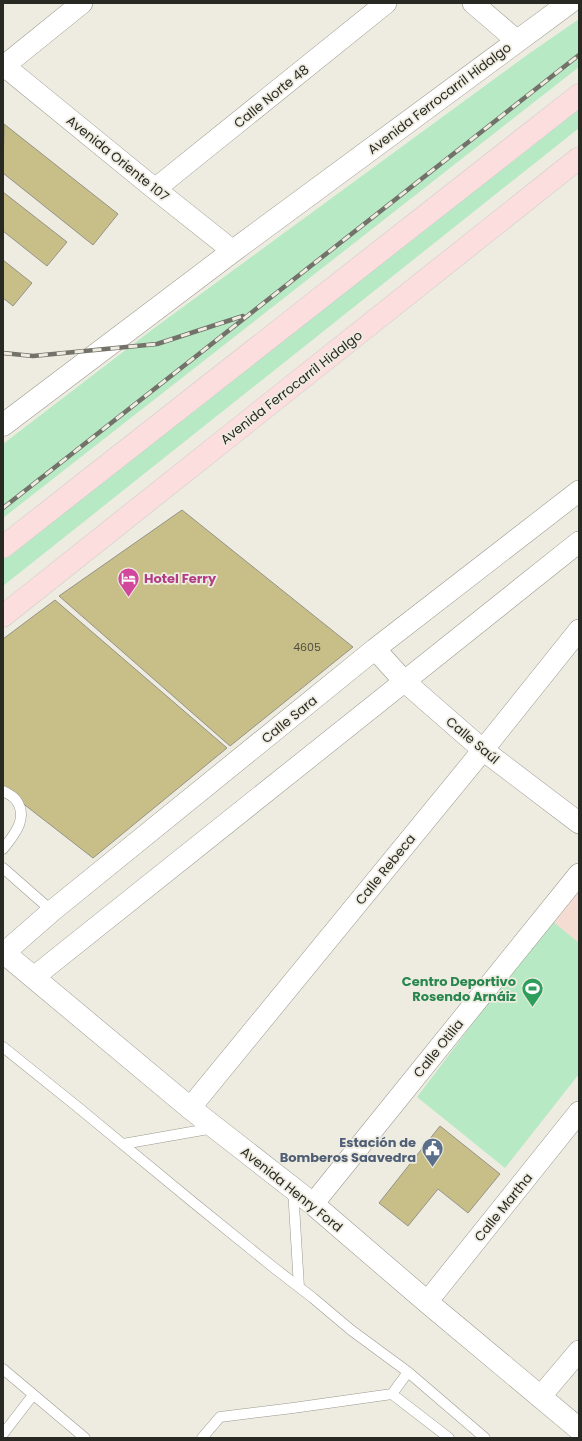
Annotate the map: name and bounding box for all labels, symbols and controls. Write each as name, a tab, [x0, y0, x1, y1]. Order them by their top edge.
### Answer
street label: Avenida Ferrocarril Hidalgo	[363, 38, 515, 159]
street label: Calle Norte 48	[230, 60, 313, 133]
street label: Avenida Oriente 107	[62, 111, 173, 206]
street label: Avenida Ferrocarril Hidalgo	[216, 326, 366, 449]
hotel icon: Hotel Ferry	[115, 565, 141, 598]
place label: Hotel Ferry	[144, 569, 217, 588]
house number: 4605	[293, 639, 321, 655]
street label: Calle Sara	[257, 691, 321, 748]
street label: Calle Saúl	[442, 712, 504, 768]
street label: Calle Rebeca	[351, 830, 420, 909]
place label: Centro Deportivo Rosendo Arnáiz	[402, 972, 517, 1006]
sports icon: Centro Deportivo Rosendo Arnáiz	[519, 975, 545, 1008]
street label: Calle Otilia	[409, 1015, 468, 1082]
place label: Estación de Bomberos Saavedra	[280, 1133, 416, 1167]
public building icon: Estación de Bomberos Saavedra	[419, 1136, 445, 1169]
street label: Avenida Henry Ford	[237, 1142, 347, 1236]
street label: Calle Martha	[470, 1169, 537, 1246]

